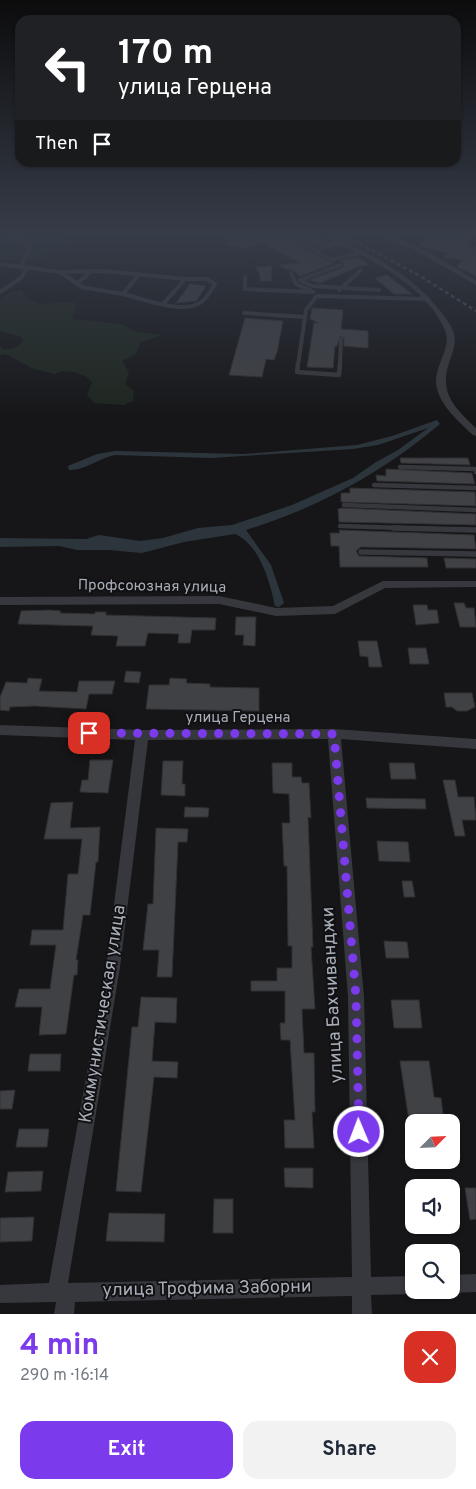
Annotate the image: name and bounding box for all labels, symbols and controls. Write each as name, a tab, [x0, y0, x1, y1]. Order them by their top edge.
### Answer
text: 170 m	[118, 32, 213, 76]
icon: left	[35, 35, 100, 100]
text: улица Герцена	[118, 75, 272, 102]
icon: arrive	[88, 130, 116, 158]
text: Then	[35, 132, 78, 156]
street label: Профсоюзная улица	[78, 576, 226, 598]
street label: улица Герцена	[186, 709, 290, 728]
pin	[68, 712, 110, 754]
icon: arrive	[75, 719, 103, 747]
street label: Коммунистическая улица	[74, 903, 132, 1125]
street label: улица Бахчиванджи	[317, 906, 349, 1084]
position arrow	[332, 1105, 384, 1157]
north arrow	[405, 1114, 460, 1169]
map controls	[405, 1114, 460, 1299]
button: sound	[405, 1179, 460, 1234]
button: search	[405, 1244, 460, 1299]
street label: улица Трофима Заборни	[102, 1276, 312, 1302]
text: 4 min	[20, 1328, 99, 1365]
button: close	[404, 1331, 456, 1383]
text: 290 m · 16:14	[20, 1366, 109, 1386]
button: Exit	[20, 1421, 233, 1479]
button: Share	[243, 1421, 456, 1479]

